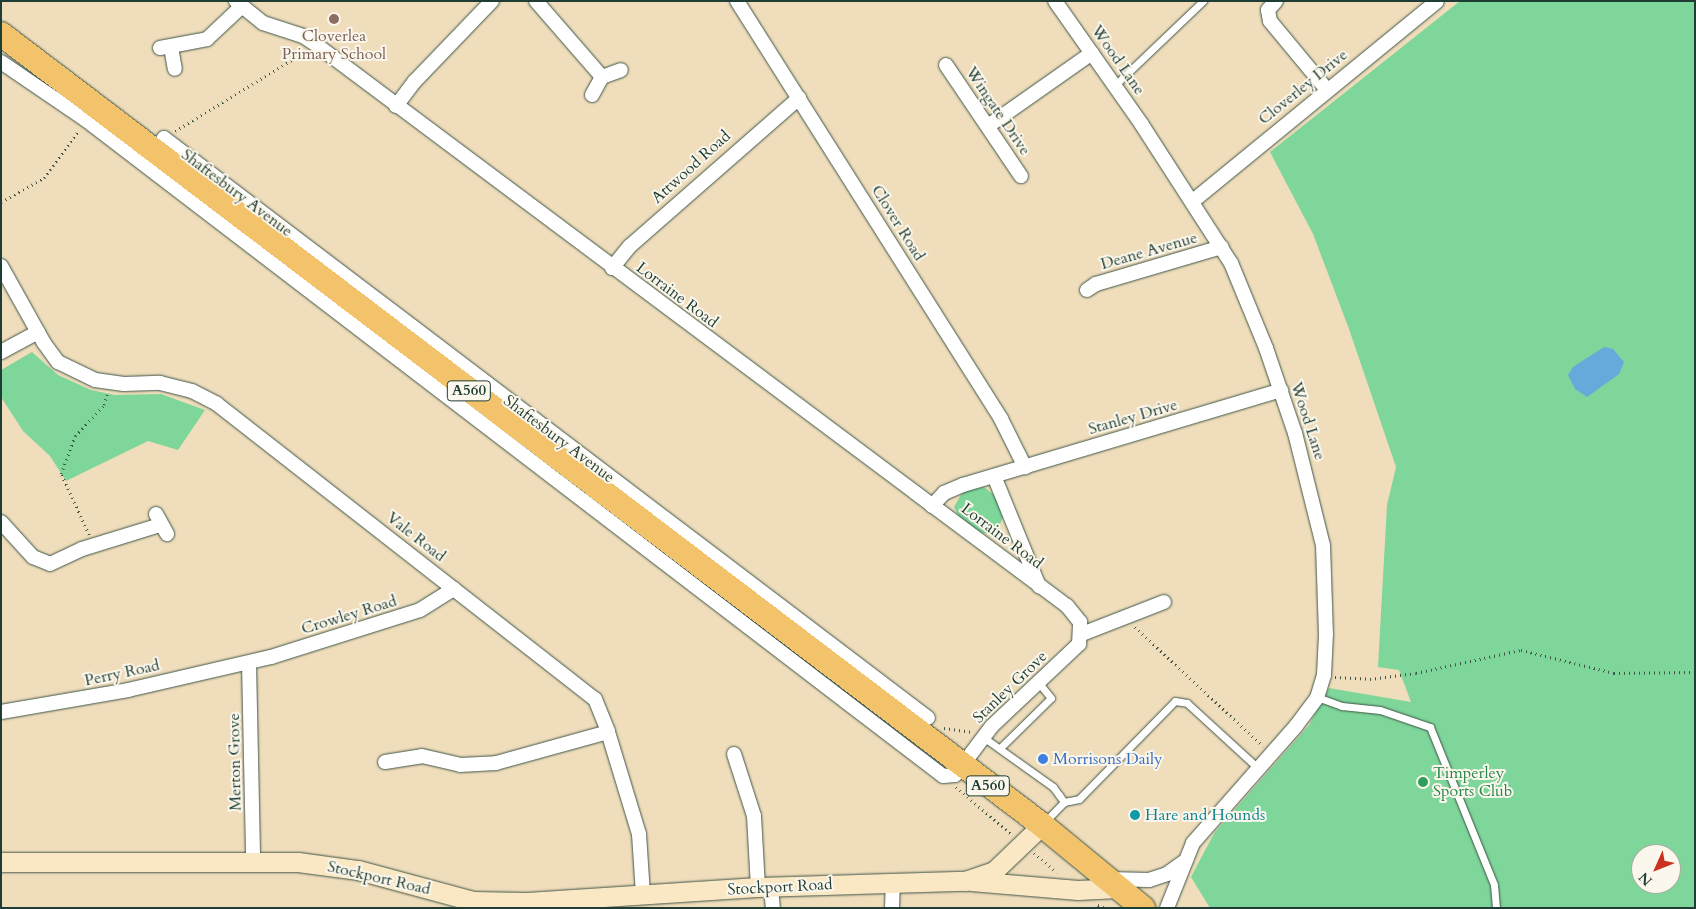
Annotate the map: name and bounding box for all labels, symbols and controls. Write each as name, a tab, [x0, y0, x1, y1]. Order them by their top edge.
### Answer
marker: Cloverlea Primary School	[328, 13, 340, 25]
street label: Wood Lane	[1087, 21, 1149, 99]
place label: Cloverlea Primary School	[282, 26, 386, 64]
street label: Cloverley Drive	[1255, 45, 1351, 129]
street label: Wingate Drive	[961, 63, 1035, 159]
street label: Attwood Road	[648, 127, 734, 207]
street label: Shaftesbury Avenue	[178, 145, 296, 241]
street label: Clover Road	[867, 182, 929, 264]
street label: Deane Avenue	[1098, 228, 1200, 274]
street label: Lorraine Road	[632, 258, 722, 332]
road number: A560	[446, 378, 492, 404]
street label: Wood Lane	[1286, 380, 1330, 462]
street label: Shaftesbury Avenue	[500, 391, 618, 487]
street label: Stanley Drive	[1086, 395, 1180, 439]
street label: Lorraine Road	[957, 499, 1047, 573]
street label: Vale Road	[383, 508, 449, 566]
street label: Crowley Road	[299, 591, 399, 639]
street label: Stanley Grove	[969, 647, 1051, 727]
street label: Perry Road	[83, 656, 161, 690]
street label: Merton Grove	[225, 713, 245, 811]
place label: Morrisons Daily	[1053, 749, 1163, 769]
marker: Morrisons Daily	[1037, 753, 1049, 765]
place label: Timperley Sports Club	[1433, 763, 1512, 801]
road number: A560	[966, 774, 1010, 798]
marker: Timperley Sports Club	[1417, 776, 1429, 788]
place label: Hare and Hounds	[1145, 805, 1265, 825]
marker: Hare and Hounds	[1129, 809, 1141, 821]
north arrow	[1631, 844, 1681, 894]
street label: Stockport Road	[326, 857, 432, 899]
text: N	[1635, 868, 1657, 890]
street label: Stockport Road	[727, 875, 833, 899]

